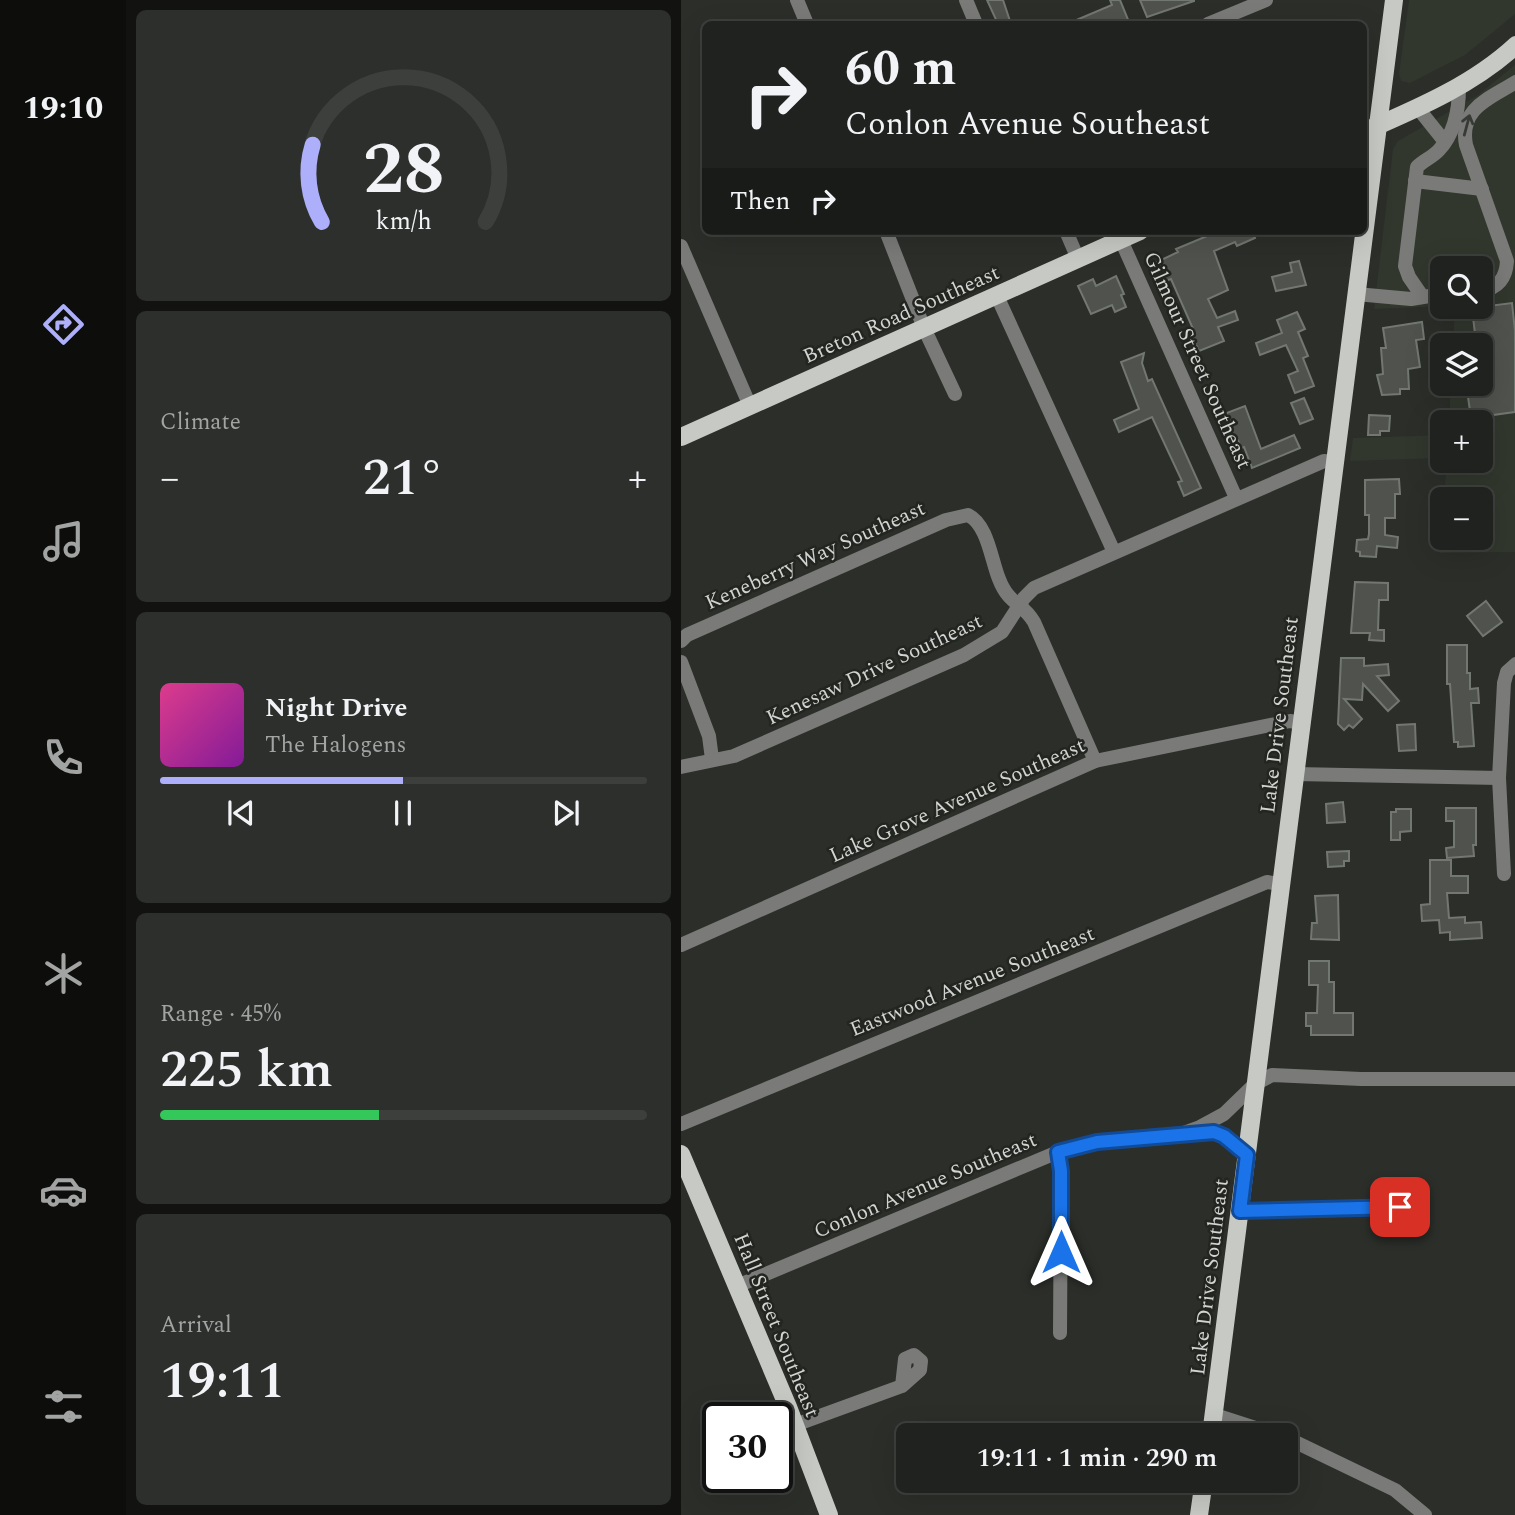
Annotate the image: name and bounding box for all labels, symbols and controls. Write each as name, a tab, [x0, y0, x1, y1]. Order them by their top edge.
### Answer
text: 60 m	[845, 32, 956, 107]
icon: right	[730, 49, 821, 140]
text: 19:10	[23, 84, 103, 133]
text: Conlon Avenue Southeast	[845, 100, 1210, 149]
text: 28	[363, 115, 444, 226]
one-way arrow	[1461, 115, 1474, 137]
text: Then	[730, 181, 790, 221]
icon: right	[804, 182, 842, 220]
text: km/h	[375, 202, 432, 240]
street label: Gilmour Street Southeast	[1135, 246, 1260, 474]
map controls	[1430, 256, 1493, 550]
button: search	[1430, 256, 1493, 319]
street label: Breton Road Southeast	[798, 257, 1005, 373]
icon: directions	[39, 300, 88, 349]
button: layers	[1430, 333, 1493, 396]
text: Climate	[160, 405, 241, 440]
button: +	[1430, 410, 1493, 473]
text: 21°	[363, 439, 444, 518]
text: −	[160, 450, 179, 508]
text: +	[628, 450, 647, 508]
button: −	[1430, 487, 1493, 550]
street label: Keneberry Way Southeast	[700, 493, 931, 619]
icon: music	[39, 517, 88, 566]
street label: Kenesaw Drive Southeast	[761, 606, 988, 734]
street label: Lake Drive Southeast	[1252, 615, 1308, 815]
text: Night Drive	[265, 688, 407, 728]
text: The Halogens	[265, 728, 407, 763]
street label: Lake Grove Avenue Southeast	[824, 730, 1091, 872]
icon: phone	[39, 733, 88, 782]
icon: previous	[222, 794, 260, 832]
icon: pause	[384, 794, 422, 832]
icon: next	[547, 794, 585, 832]
street label: Eastwood Avenue Southeast	[845, 918, 1100, 1046]
icon: climate	[39, 949, 88, 998]
text: Range · 45%	[160, 997, 281, 1032]
text: 225 km	[160, 1031, 333, 1110]
street label: Conlon Avenue Southeast	[809, 1124, 1042, 1247]
icon: car	[39, 1166, 88, 1215]
street label: Lake Drive Southeast	[1182, 1177, 1238, 1377]
pin	[1370, 1177, 1430, 1237]
icon: arrive	[1381, 1188, 1419, 1226]
position arrow	[1024, 1215, 1098, 1289]
street label: Hall Street Southeast	[724, 1228, 828, 1422]
text: Arrival	[160, 1308, 232, 1343]
text: 19:11	[160, 1342, 285, 1421]
icon: filters	[39, 1382, 88, 1431]
speed limit sign: 30	[702, 1402, 793, 1493]
text: 19:11 · 1 min · 290 m	[977, 1438, 1217, 1478]

